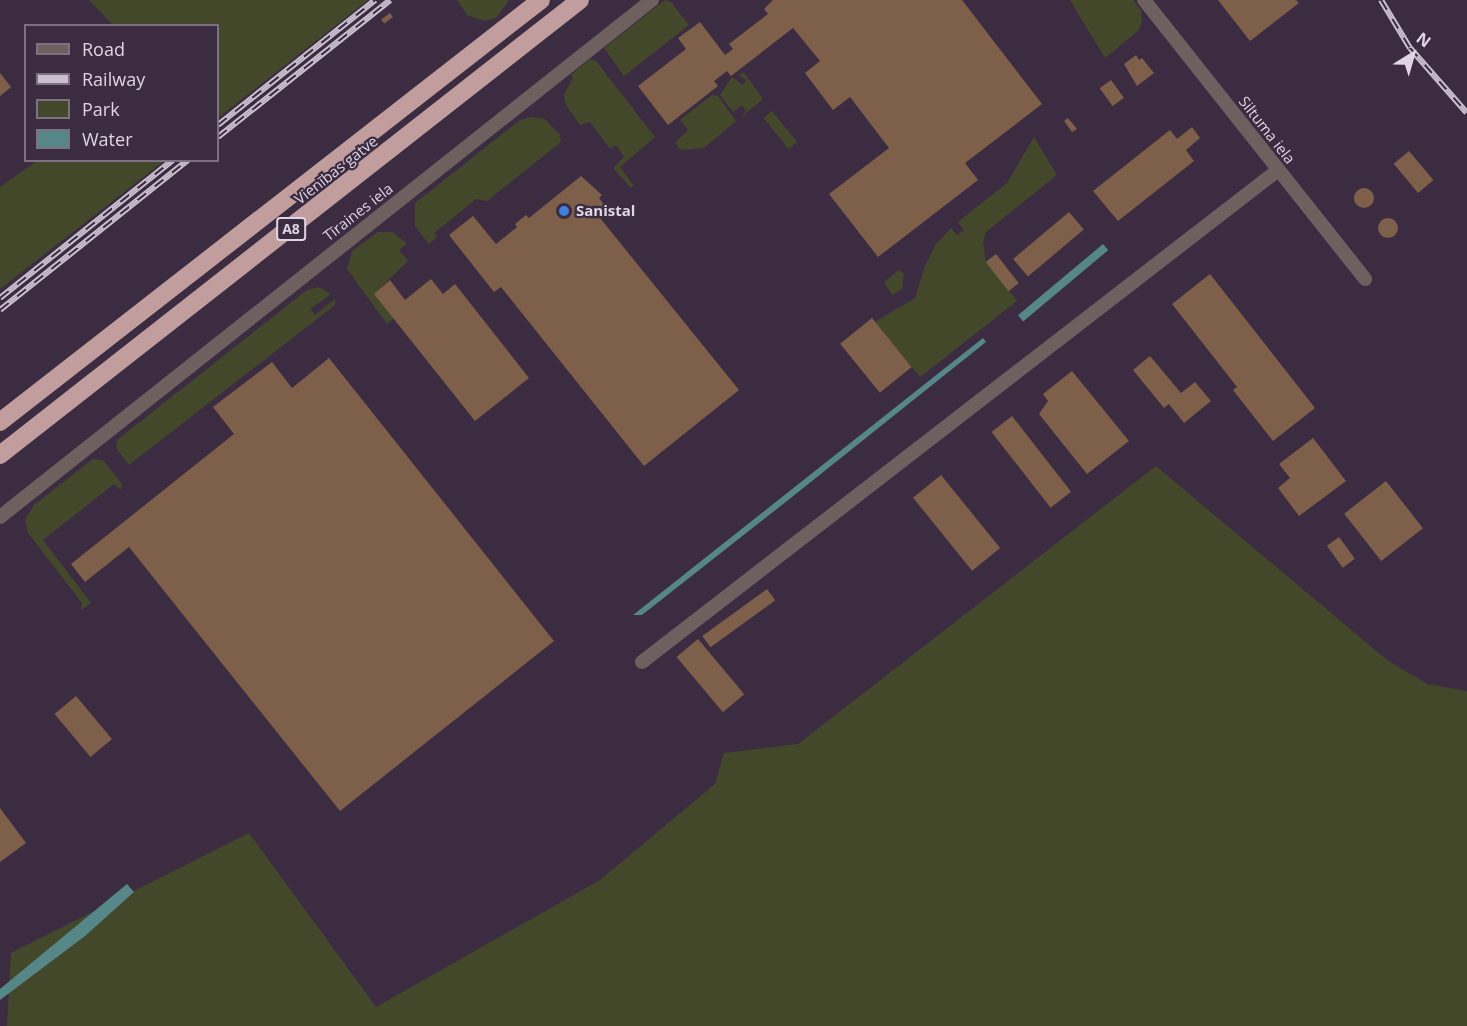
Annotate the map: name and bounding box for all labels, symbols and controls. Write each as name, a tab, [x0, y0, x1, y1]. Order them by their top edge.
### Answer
legend	[24, 24, 219, 162]
north arrow	[1383, 24, 1443, 84]
text: N	[1412, 27, 1436, 52]
text: Road	[82, 37, 125, 61]
text: Railway	[82, 67, 145, 91]
street label: Siltuma iela	[1235, 93, 1299, 167]
text: Park	[82, 97, 120, 121]
text: Water	[82, 127, 133, 151]
street label: Vienības gatve	[291, 132, 381, 208]
street label: Tīraines iela	[320, 179, 396, 245]
place label: Sanistal	[576, 202, 635, 220]
marker: Sanistal	[557, 204, 571, 218]
road number: A8	[276, 218, 306, 240]

